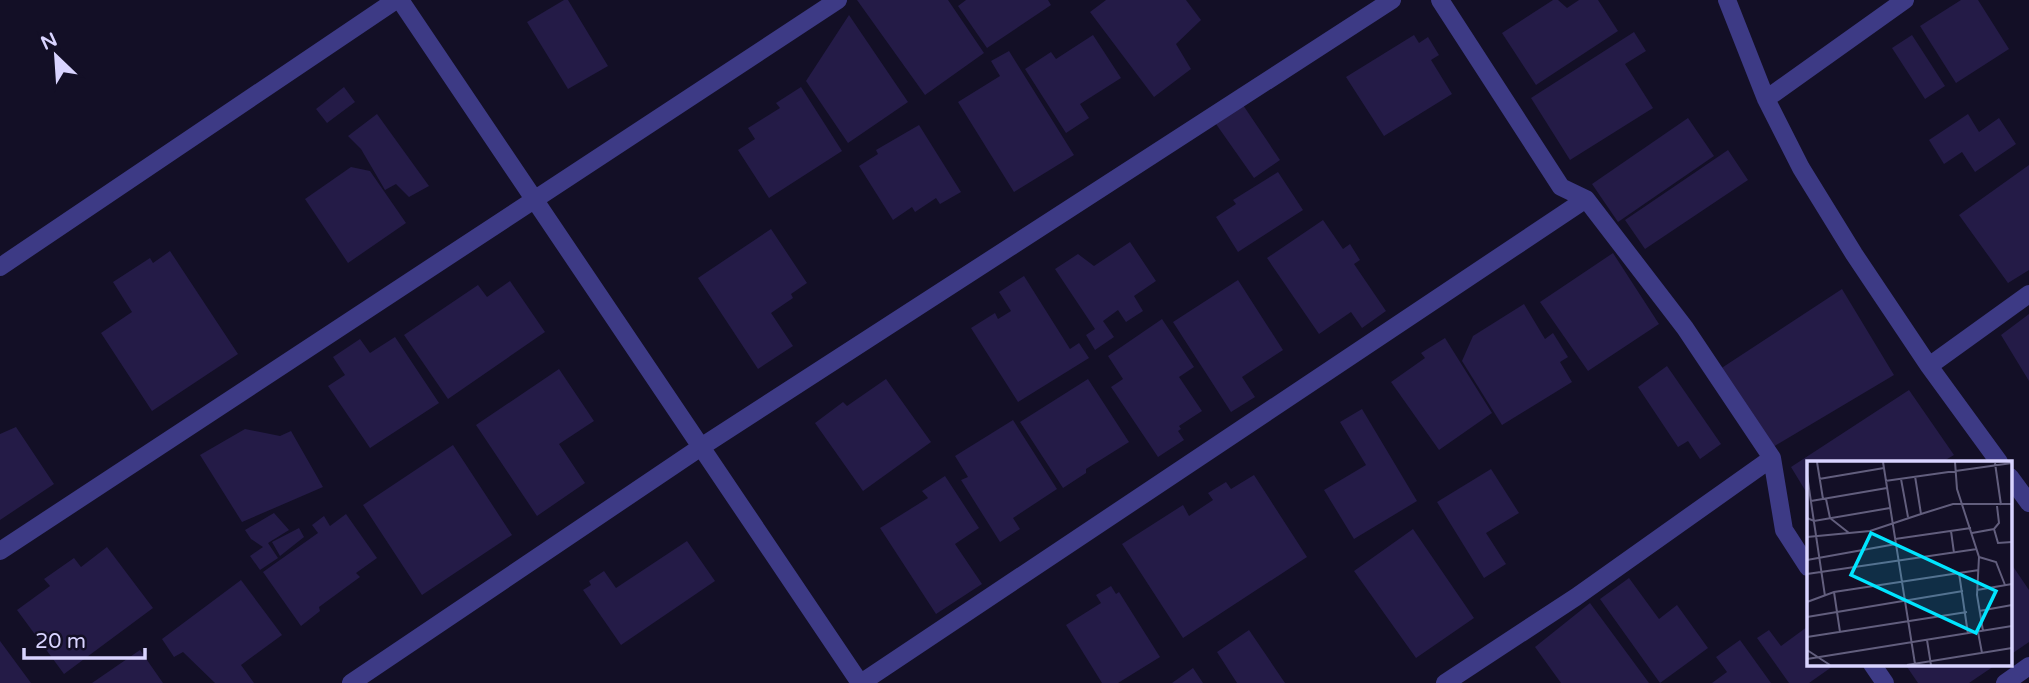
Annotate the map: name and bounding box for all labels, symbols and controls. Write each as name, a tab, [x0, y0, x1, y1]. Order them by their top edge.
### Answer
north arrow	[21, 21, 91, 91]
text: N	[38, 28, 61, 55]
inset map	[1807, 461, 2011, 666]
scale bar	[24, 616, 145, 660]
text: 20 m	[35, 629, 86, 654]

